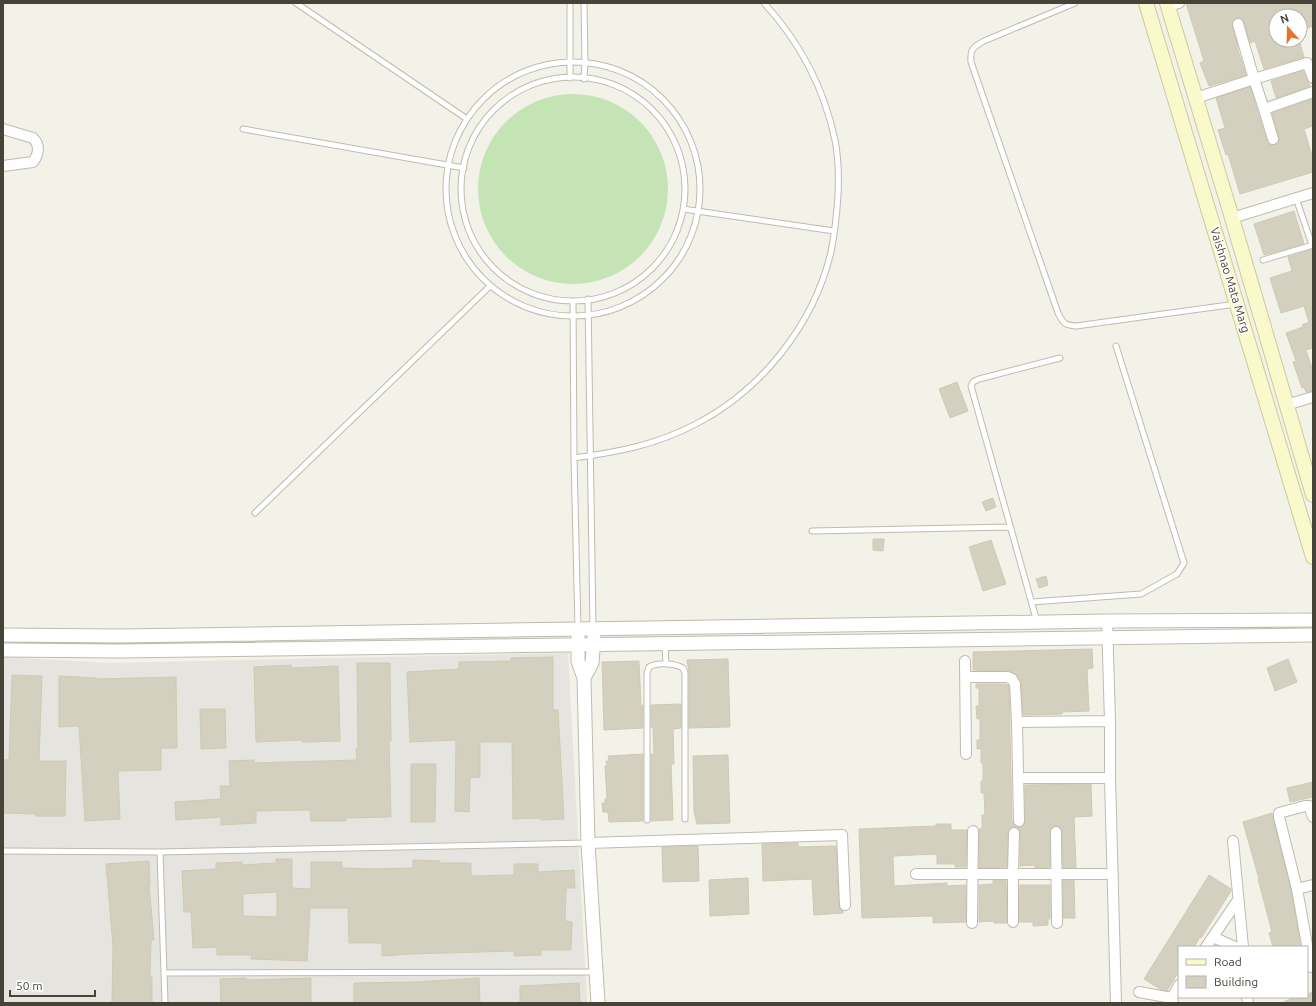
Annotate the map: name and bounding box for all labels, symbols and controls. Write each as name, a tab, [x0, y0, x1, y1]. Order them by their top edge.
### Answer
north arrow	[1268, 8, 1308, 48]
text: N	[1279, 12, 1290, 26]
street label: Vaishnao Mata Marg	[1208, 226, 1253, 334]
legend	[1178, 946, 1308, 998]
text: Road	[1214, 955, 1242, 968]
scale bar	[10, 972, 95, 998]
text: Building	[1214, 975, 1258, 988]
text: 50 m	[16, 979, 43, 992]

